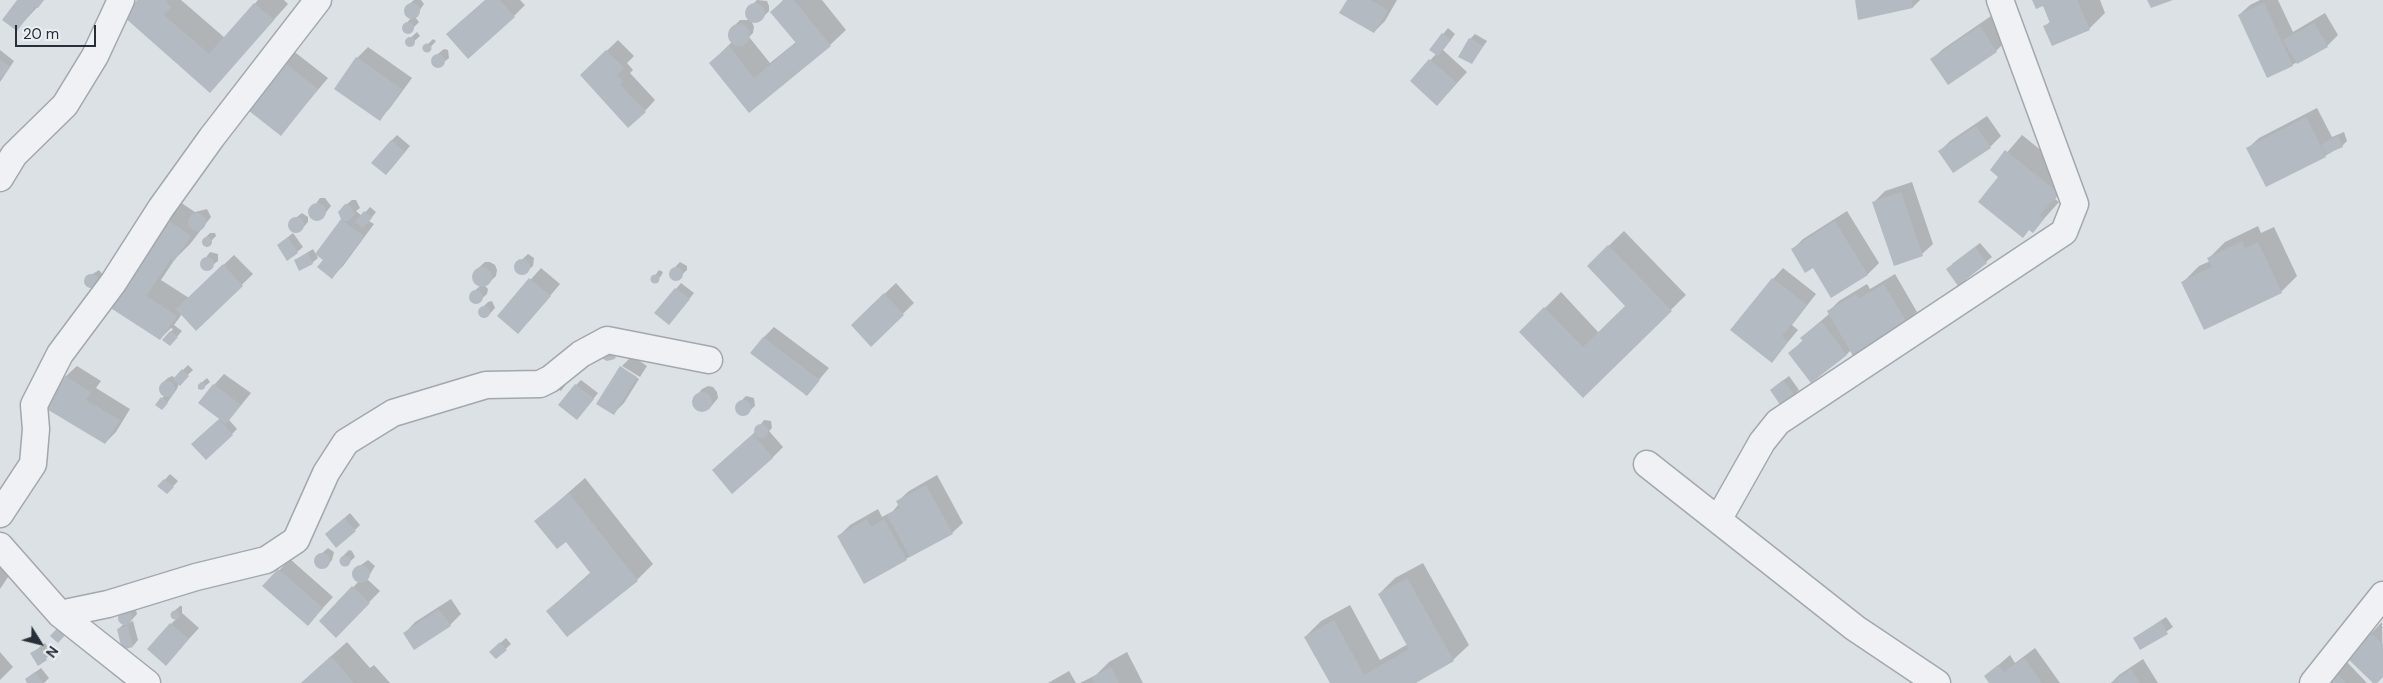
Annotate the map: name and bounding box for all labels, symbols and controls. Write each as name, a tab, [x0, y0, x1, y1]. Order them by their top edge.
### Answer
scale bar	[18, 15, 99, 47]
text: 20 m	[23, 24, 59, 44]
north arrow	[15, 618, 65, 668]
text: N	[42, 642, 62, 661]

